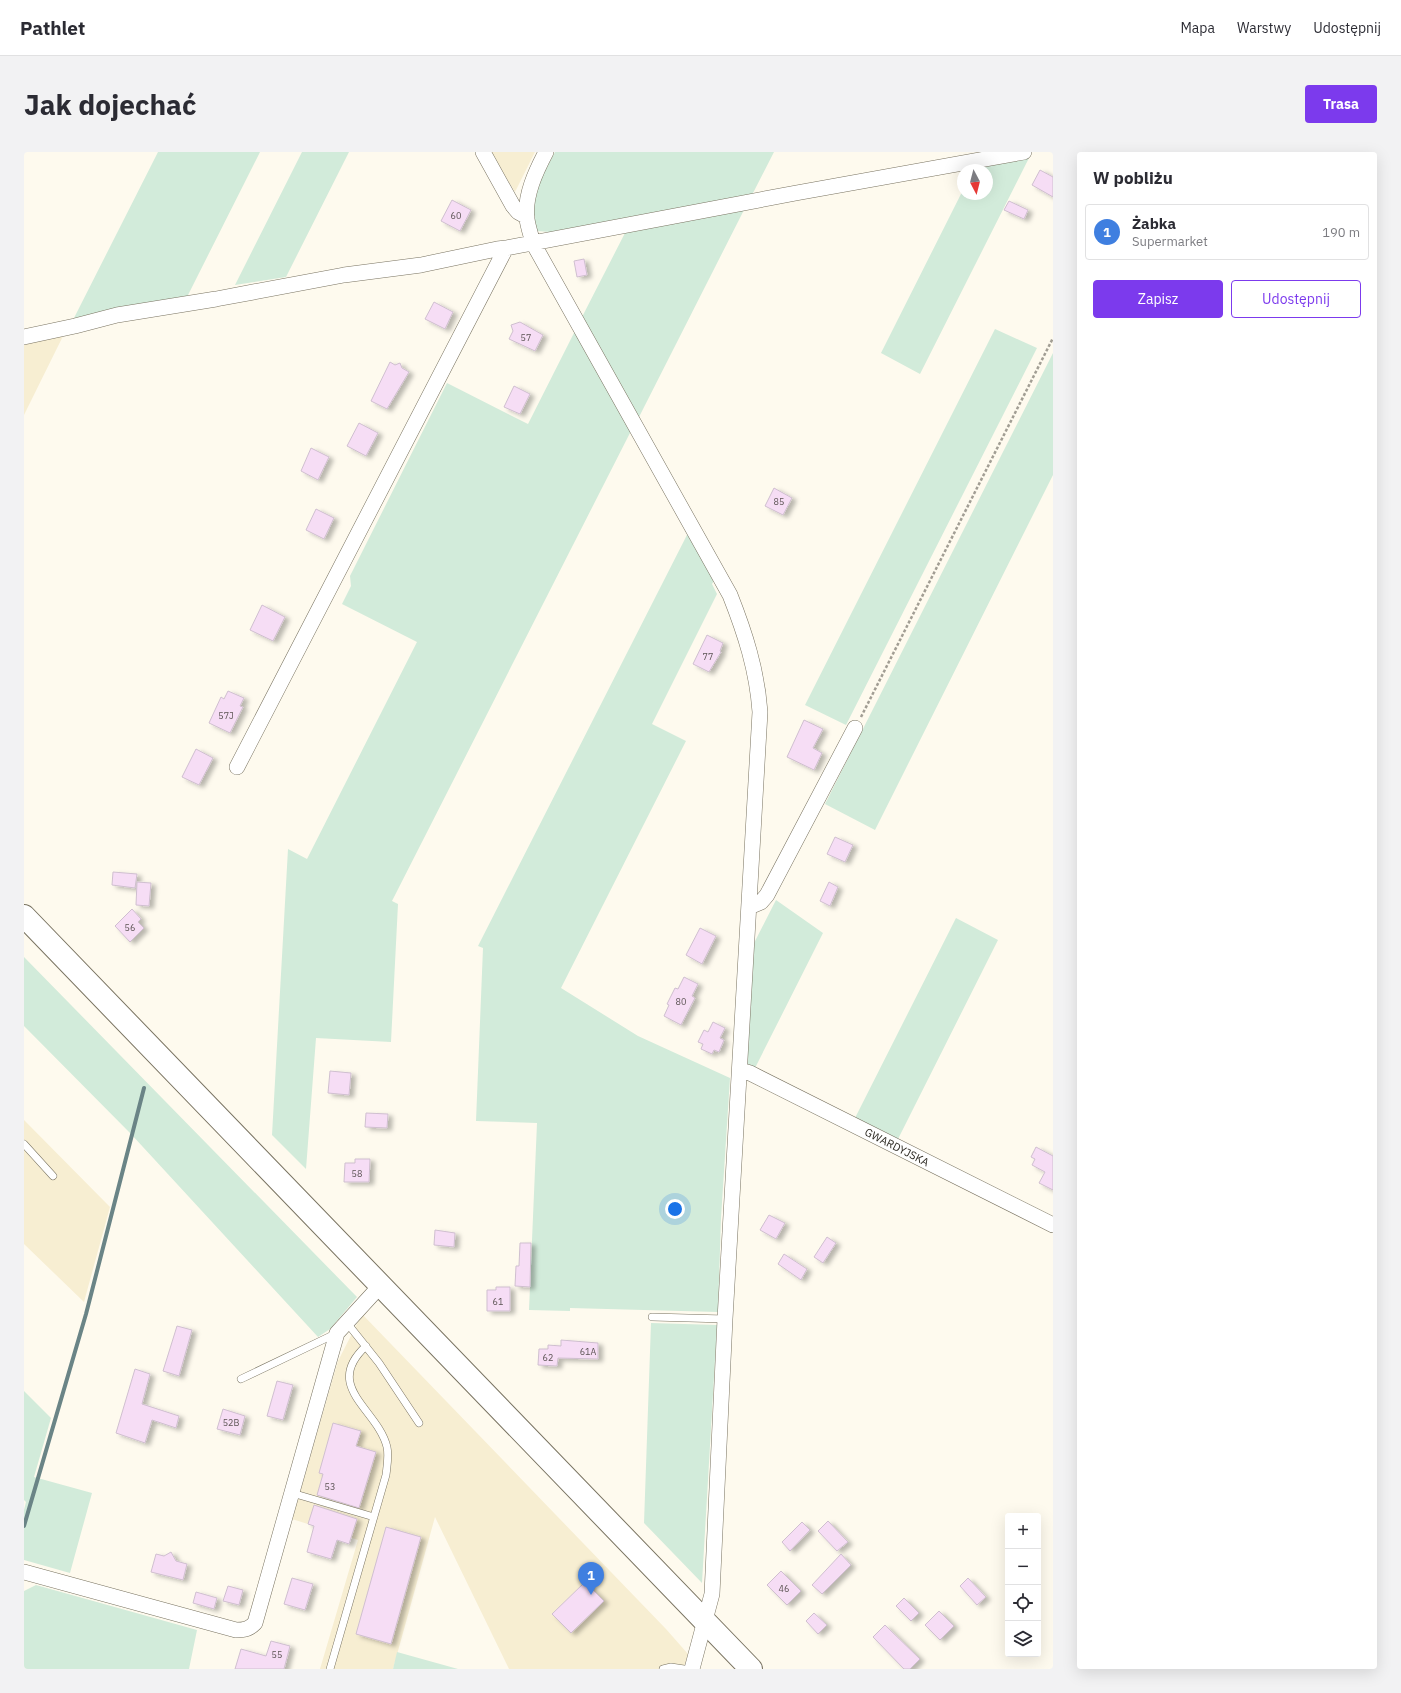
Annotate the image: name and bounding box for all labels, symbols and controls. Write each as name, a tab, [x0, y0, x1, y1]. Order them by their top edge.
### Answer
text: Pathlet	[20, 16, 85, 40]
text: Mapa	[1180, 19, 1215, 37]
text: Warstwy	[1237, 19, 1291, 37]
text: Udostępnij	[1313, 19, 1381, 37]
button: Trasa	[1305, 85, 1377, 123]
text: Jak dojechać	[24, 86, 196, 123]
north arrow	[957, 164, 993, 200]
text: W pobliżu	[1093, 167, 1173, 189]
house number: 60	[451, 210, 461, 221]
text: Żabka	[1132, 214, 1176, 233]
text: 1	[1103, 224, 1111, 241]
text: 190 m	[1322, 224, 1360, 241]
text: Supermarket	[1132, 233, 1208, 250]
button: Zapisz	[1093, 280, 1223, 318]
button: Udostępnij	[1231, 280, 1361, 318]
house number: 57	[521, 332, 531, 343]
house number: 85	[774, 496, 784, 507]
house number: 77	[703, 651, 713, 662]
house number: 57J	[218, 710, 234, 721]
house number: 56	[125, 922, 135, 933]
house number: 80	[676, 996, 686, 1007]
street label: GWARDYJSKA	[862, 1125, 932, 1169]
house number: 58	[352, 1168, 362, 1179]
your location	[665, 1199, 685, 1219]
house number: 61	[493, 1296, 503, 1307]
house number: 61A	[580, 1346, 597, 1357]
house number: 62	[543, 1352, 553, 1363]
house number: 52B	[223, 1417, 239, 1428]
house number: 53	[325, 1481, 335, 1492]
map controls	[1005, 1513, 1041, 1657]
button: +	[1005, 1513, 1041, 1549]
button: −	[1005, 1549, 1041, 1585]
pin: 1	[578, 1562, 604, 1595]
house number: 46	[779, 1583, 789, 1594]
button: locate	[1005, 1585, 1041, 1621]
button: layers	[1005, 1621, 1041, 1657]
house number: 55	[272, 1649, 282, 1660]

